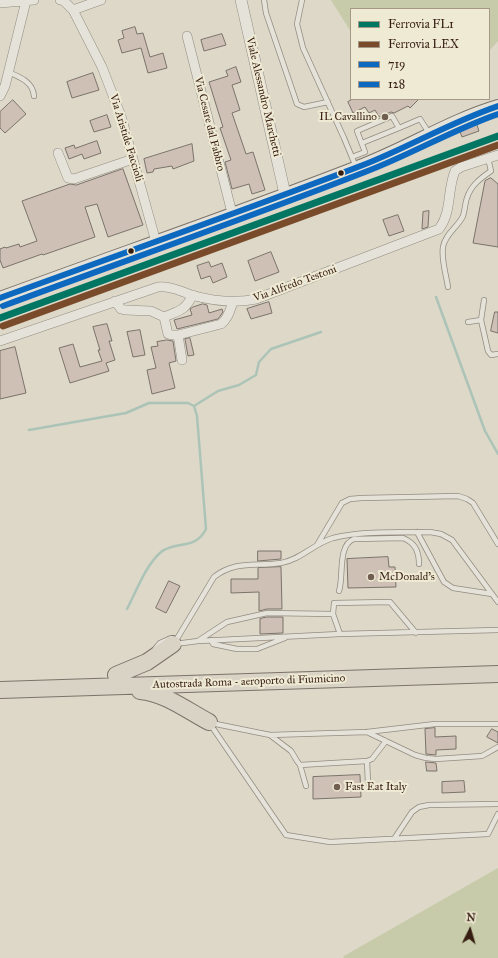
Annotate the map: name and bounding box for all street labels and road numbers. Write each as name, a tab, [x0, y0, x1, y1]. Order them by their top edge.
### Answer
street label: Viale Alessandro Marchetti	[243, 36, 283, 158]
street label: Via Cesare dal Fabbro	[191, 75, 227, 173]
street label: Via Aristide Faccioli	[106, 93, 146, 183]
street label: Via Alfredo Testoni	[252, 263, 338, 305]
street label: Autostrada Roma - aeroporto di Fiumicino	[152, 672, 346, 692]

